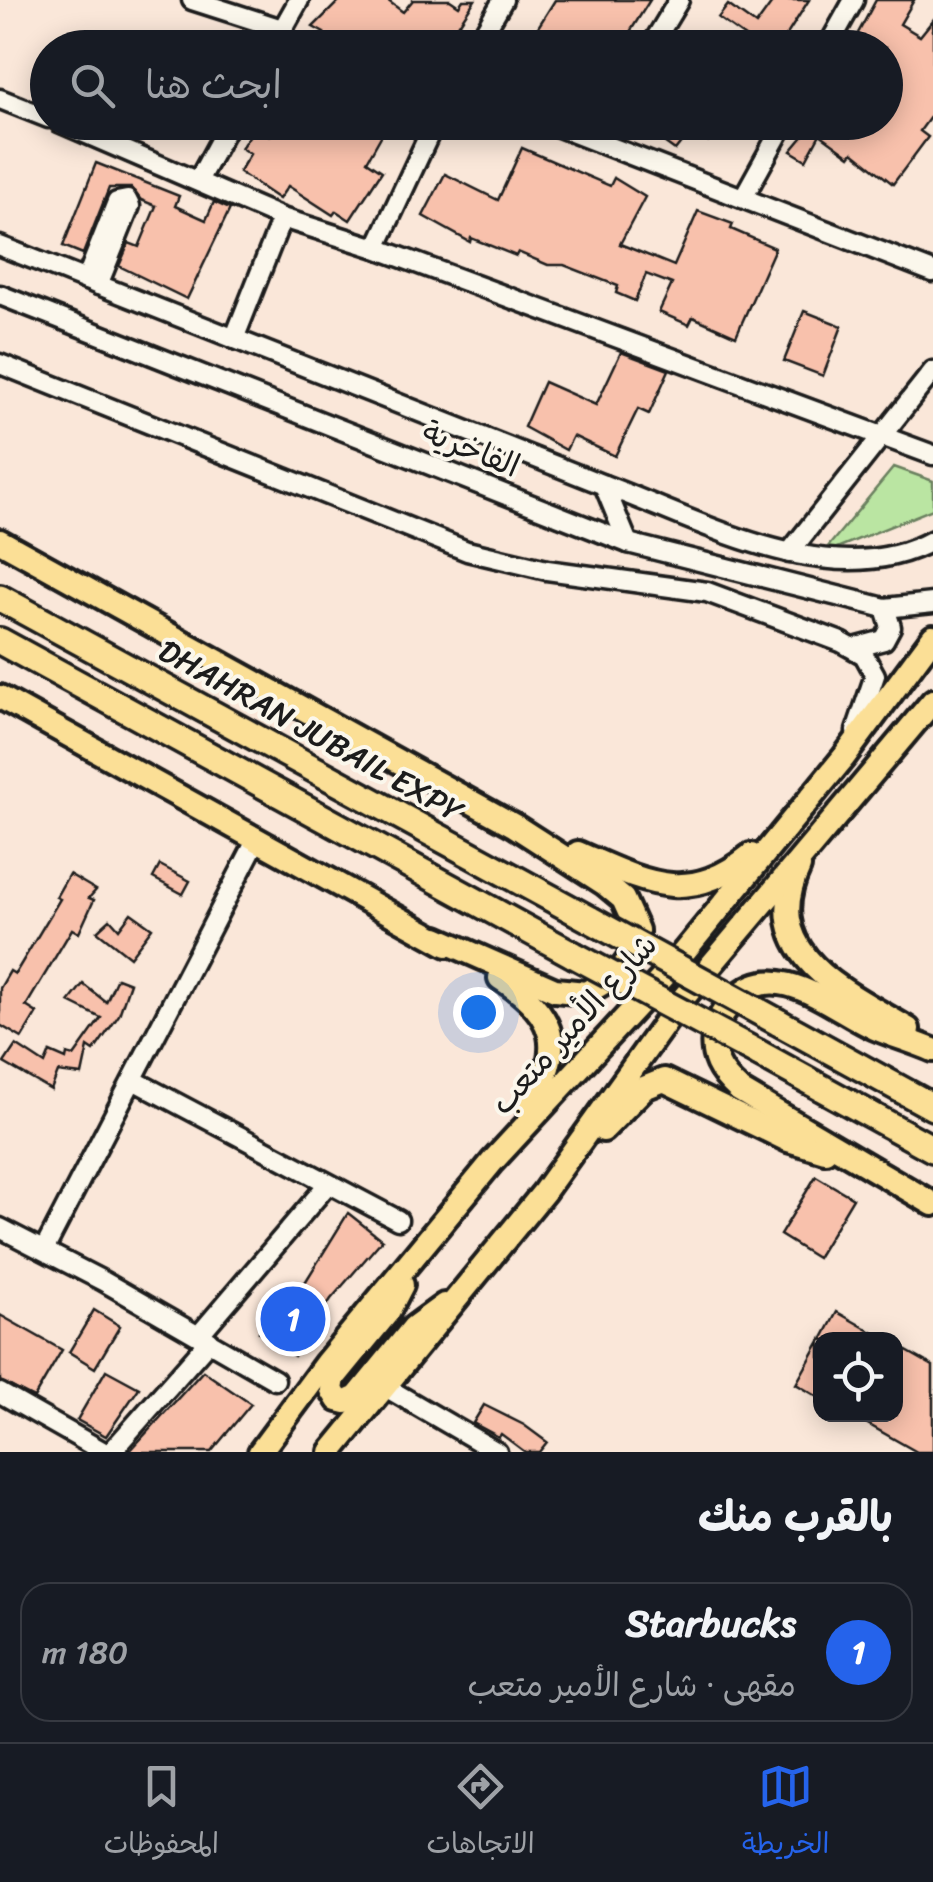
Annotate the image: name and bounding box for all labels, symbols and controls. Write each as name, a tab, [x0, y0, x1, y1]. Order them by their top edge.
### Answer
search box	[30, 30, 903, 140]
text: ابحث هنا	[145, 52, 282, 119]
icon: search	[65, 58, 120, 113]
street label: الفاخرية	[413, 404, 529, 494]
street label: DHAHRAN JUBAIL EXPY	[148, 623, 475, 839]
street label: شارع الأمير متعب	[476, 919, 672, 1129]
your location	[453, 987, 504, 1038]
pin: 1	[260, 1282, 326, 1356]
map controls	[813, 1332, 903, 1422]
button: locate	[813, 1332, 903, 1422]
text: بالقرب منك	[698, 1480, 893, 1554]
text: Starbucks	[625, 1590, 796, 1657]
text: 180 m	[42, 1624, 128, 1681]
text: 1	[852, 1624, 865, 1681]
text: مقهى · شارع الأمير متعب	[468, 1657, 796, 1714]
tab: المحفوظات	[104, 1759, 219, 1868]
tab: الاتجاهات	[426, 1759, 535, 1868]
tab: الخريطة	[742, 1759, 829, 1868]

